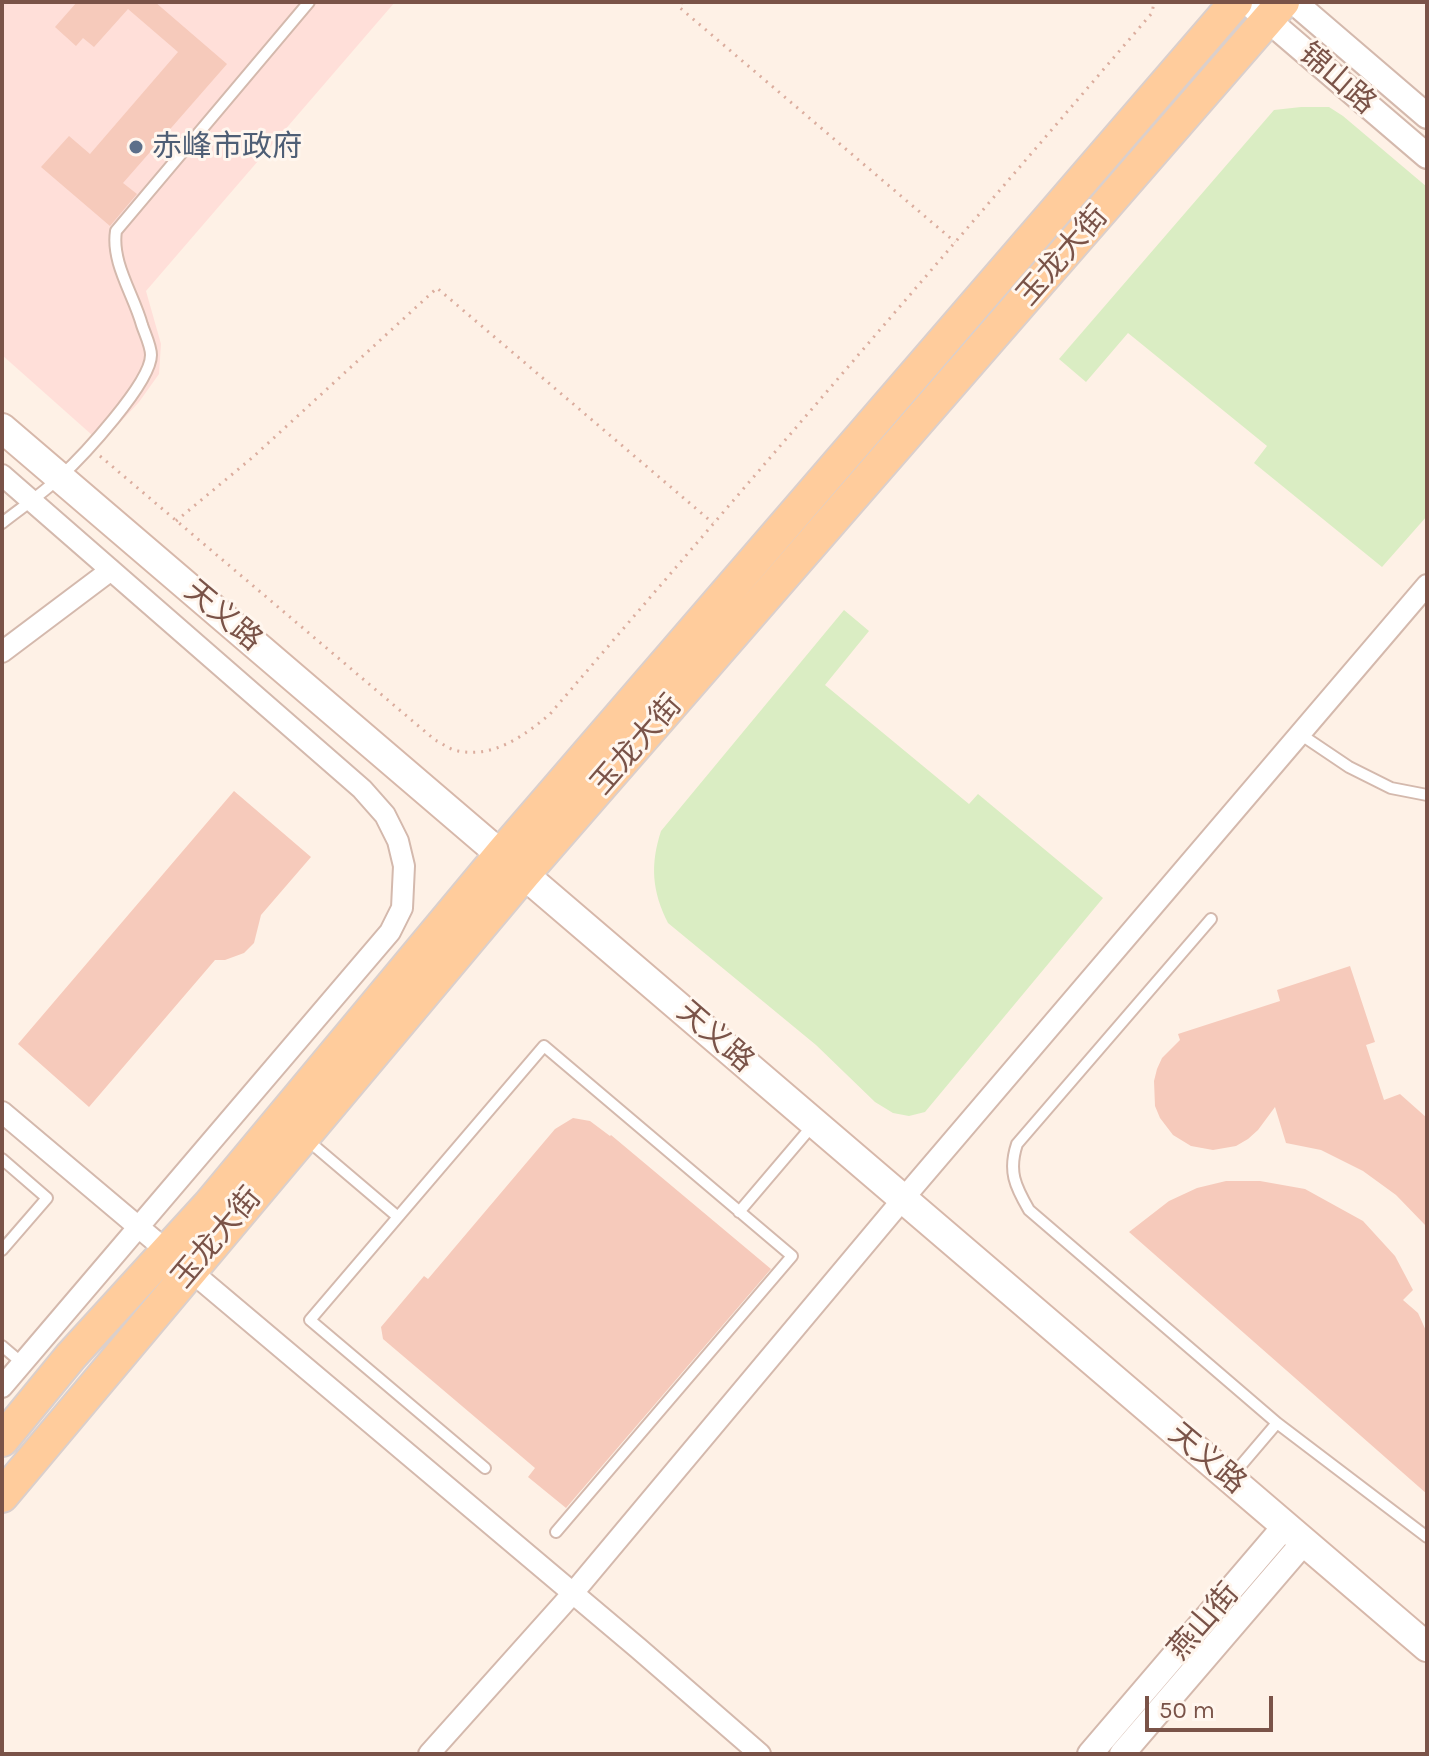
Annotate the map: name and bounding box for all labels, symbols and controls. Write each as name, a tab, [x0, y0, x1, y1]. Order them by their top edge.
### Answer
street label: 锦山路	[1291, 36, 1383, 122]
place label: 赤峰市政府	[152, 129, 302, 165]
marker: 赤峰市政府	[127, 138, 145, 156]
street label: 玉龙大街	[1010, 199, 1116, 313]
street label: 天义路	[177, 573, 269, 659]
street label: 玉龙大街	[584, 688, 690, 802]
street label: 天义路	[669, 994, 761, 1080]
street label: 玉龙大街	[165, 1180, 269, 1296]
street label: 天义路	[1161, 1416, 1253, 1502]
street label: 燕山街	[1161, 1576, 1247, 1668]
scale bar	[1149, 1680, 1277, 1730]
text: 50 m	[1159, 1696, 1215, 1724]

